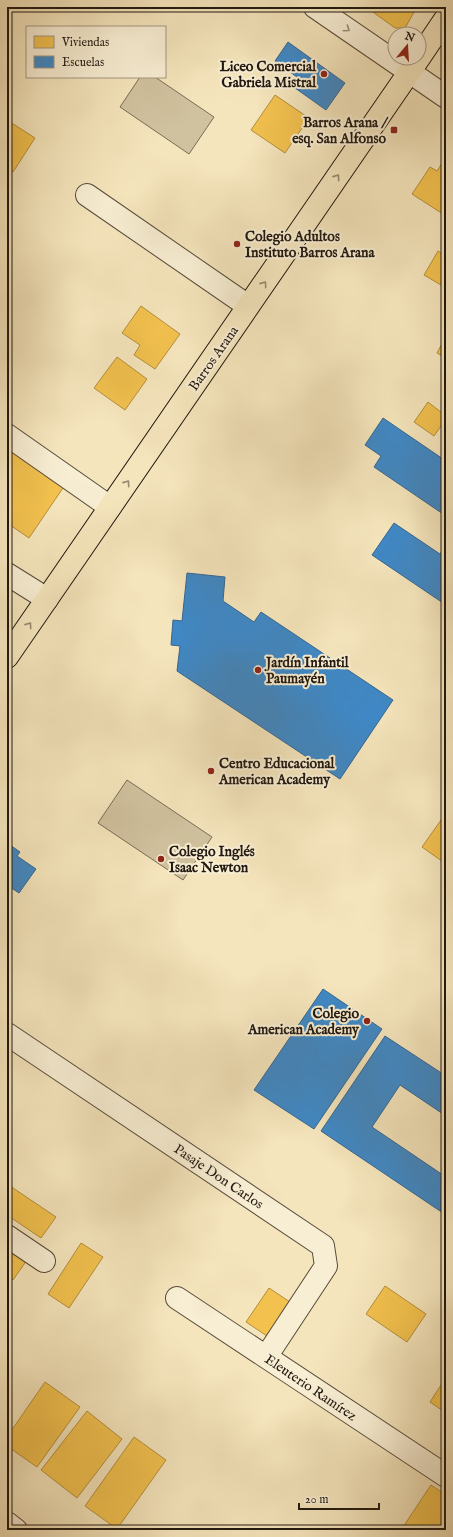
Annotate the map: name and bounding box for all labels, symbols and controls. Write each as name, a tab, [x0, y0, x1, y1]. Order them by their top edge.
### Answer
one-way arrow	[343, 24, 350, 32]
legend	[26, 26, 166, 78]
north arrow	[387, 26, 427, 66]
text: N	[402, 29, 417, 46]
text: Viviendas	[61, 35, 109, 50]
text: Escuelas	[62, 55, 104, 70]
place label: Liceo Comercial Gabriela Mistral	[220, 58, 317, 92]
marker: Liceo Comercial Gabriela Mistral	[319, 69, 329, 79]
place label: Barros Arana / esq. San Alfonso	[292, 114, 389, 148]
marker: Barros Arana / esq. San Alfonso	[389, 125, 399, 135]
one-way arrow	[332, 174, 339, 181]
place label: Colegio Adultos Instituto Barros Arana	[245, 228, 376, 262]
marker: Colegio Adultos Instituto Barros Arana	[232, 239, 242, 249]
one-way arrow	[259, 281, 267, 288]
street label: Barros Arana	[185, 322, 243, 395]
one-way arrow	[122, 480, 130, 487]
one-way arrow	[24, 622, 32, 629]
place label: Jardín Infantil Paumayén	[264, 654, 350, 688]
marker: Jardín Infantil Paumayén	[253, 665, 263, 675]
place label: Centro Educacional American Academy	[218, 755, 336, 789]
marker: Centro Educacional American Academy	[206, 766, 216, 776]
place label: Colegio Inglés Isaac Newton	[169, 843, 255, 877]
marker: Colegio Inglés Isaac Newton	[156, 854, 166, 864]
place label: Colegio American Academy	[247, 1005, 360, 1039]
marker: Colegio American Academy	[362, 1016, 372, 1026]
street label: Pasaje Don Carlos	[170, 1140, 267, 1214]
street label: Eleuterio Ramírez	[261, 1350, 360, 1426]
scale bar	[299, 1485, 379, 1511]
text: 20 m	[305, 1492, 328, 1507]

